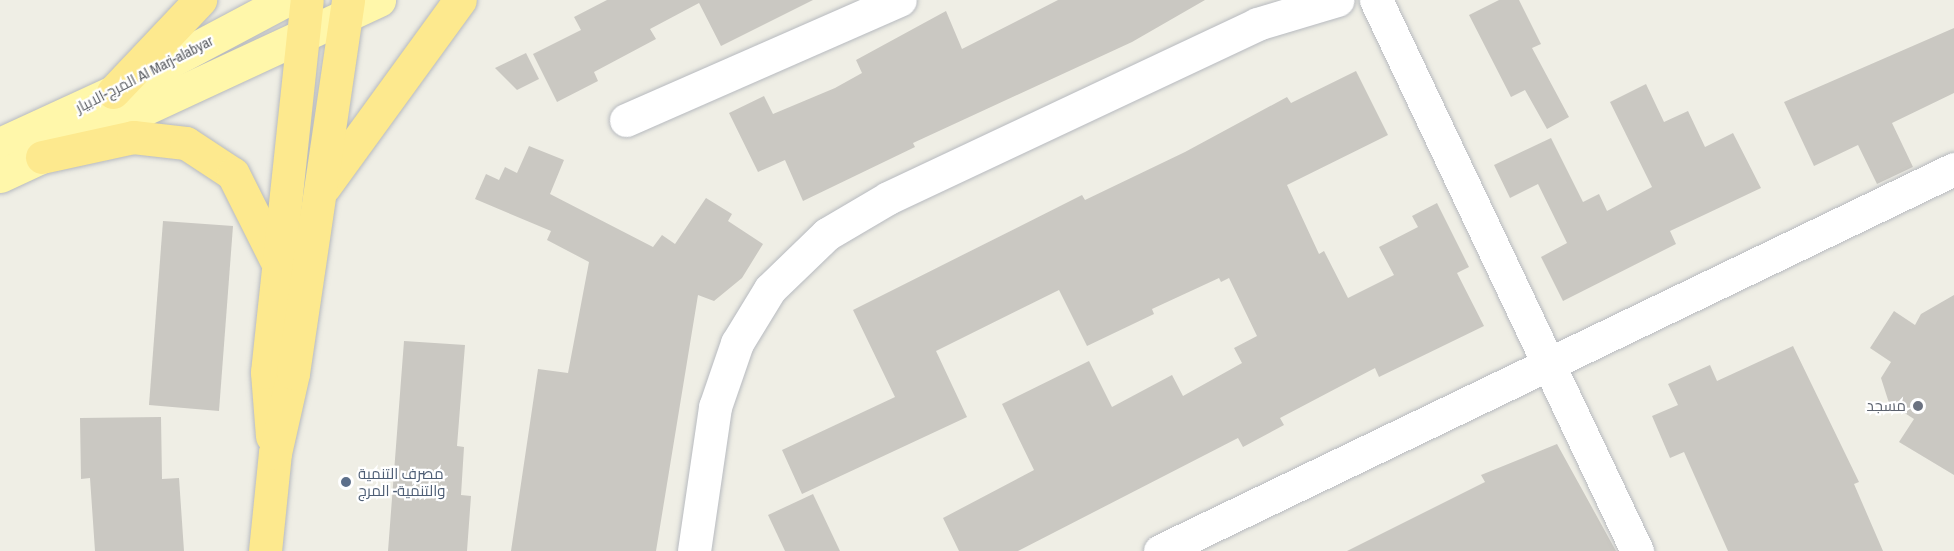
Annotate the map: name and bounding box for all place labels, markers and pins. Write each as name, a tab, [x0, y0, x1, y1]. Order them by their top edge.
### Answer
place label: مسجد	[1866, 397, 1906, 415]
marker: مسجد	[1911, 399, 1925, 413]
place label: مصرف التنمية والتنمية- المرج	[358, 464, 445, 499]
marker: مصرف التنمية والتنمية- المرج	[339, 475, 353, 489]

